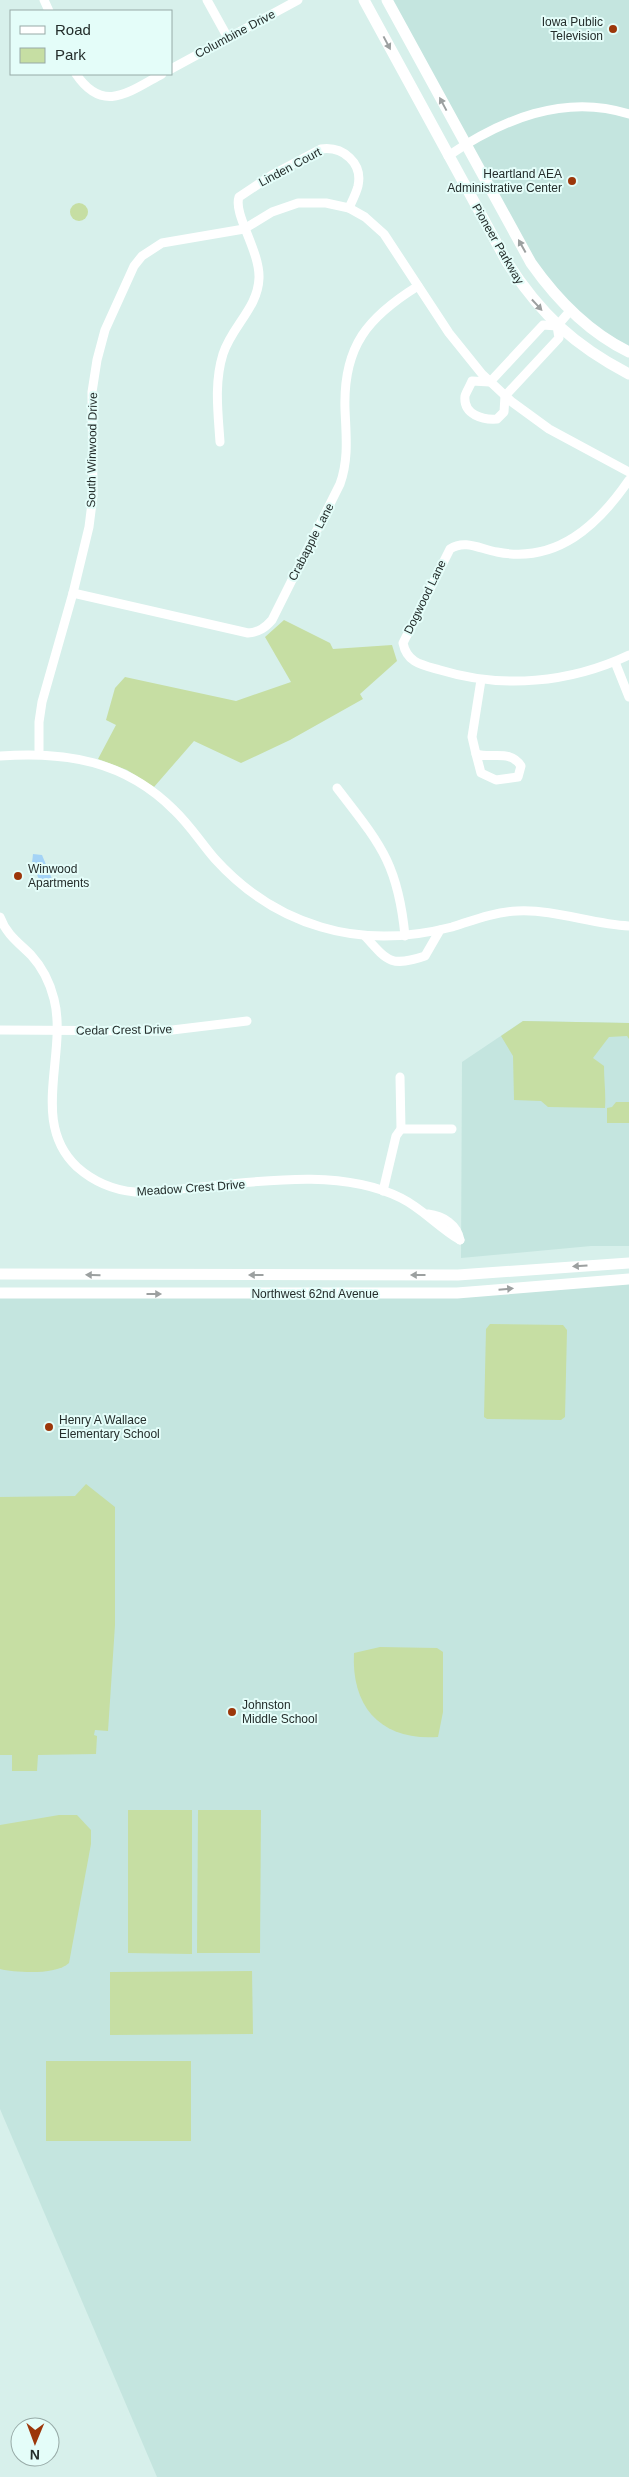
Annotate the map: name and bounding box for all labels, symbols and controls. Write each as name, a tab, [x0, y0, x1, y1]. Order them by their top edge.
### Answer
street label: Columbine Drive	[193, 7, 278, 61]
legend	[10, 10, 172, 75]
place label: Iowa Public Television	[542, 15, 603, 43]
text: Road	[55, 21, 91, 38]
marker: Iowa Public Television	[607, 23, 619, 35]
one-way arrow	[383, 36, 391, 50]
text: Park	[55, 46, 86, 63]
one-way arrow	[439, 96, 447, 111]
street label: Linden Court	[256, 144, 324, 189]
place label: Heartland AEA Administrative Center	[447, 167, 562, 195]
marker: Heartland AEA Administrative Center	[566, 175, 578, 187]
street label: Pioneer Parkway	[469, 201, 527, 287]
one-way arrow	[517, 239, 526, 253]
one-way arrow	[531, 299, 543, 311]
street label: South Winwood Drive	[84, 392, 100, 508]
street label: Crabapple Lane	[285, 500, 337, 583]
street label: Dogwood Lane	[401, 557, 449, 636]
place label: Winwood Apartments	[28, 862, 89, 890]
marker: Winwood Apartments	[12, 870, 24, 882]
street label: Cedar Crest Drive	[76, 1022, 172, 1038]
street label: Meadow Crest Drive	[136, 1177, 246, 1199]
one-way arrow	[572, 1262, 588, 1270]
one-way arrow	[85, 1270, 101, 1278]
one-way arrow	[247, 1271, 263, 1279]
one-way arrow	[410, 1271, 426, 1279]
one-way arrow	[498, 1285, 514, 1293]
street label: Northwest 62nd Avenue	[251, 1287, 379, 1301]
one-way arrow	[146, 1290, 162, 1298]
place label: Henry A Wallace Elementary School	[59, 1413, 160, 1441]
marker: Henry A Wallace Elementary School	[43, 1421, 55, 1433]
place label: Johnston Middle School	[242, 1698, 317, 1726]
marker: Johnston Middle School	[226, 1706, 238, 1718]
north arrow	[10, 2417, 60, 2467]
text: N	[30, 2447, 40, 2463]

